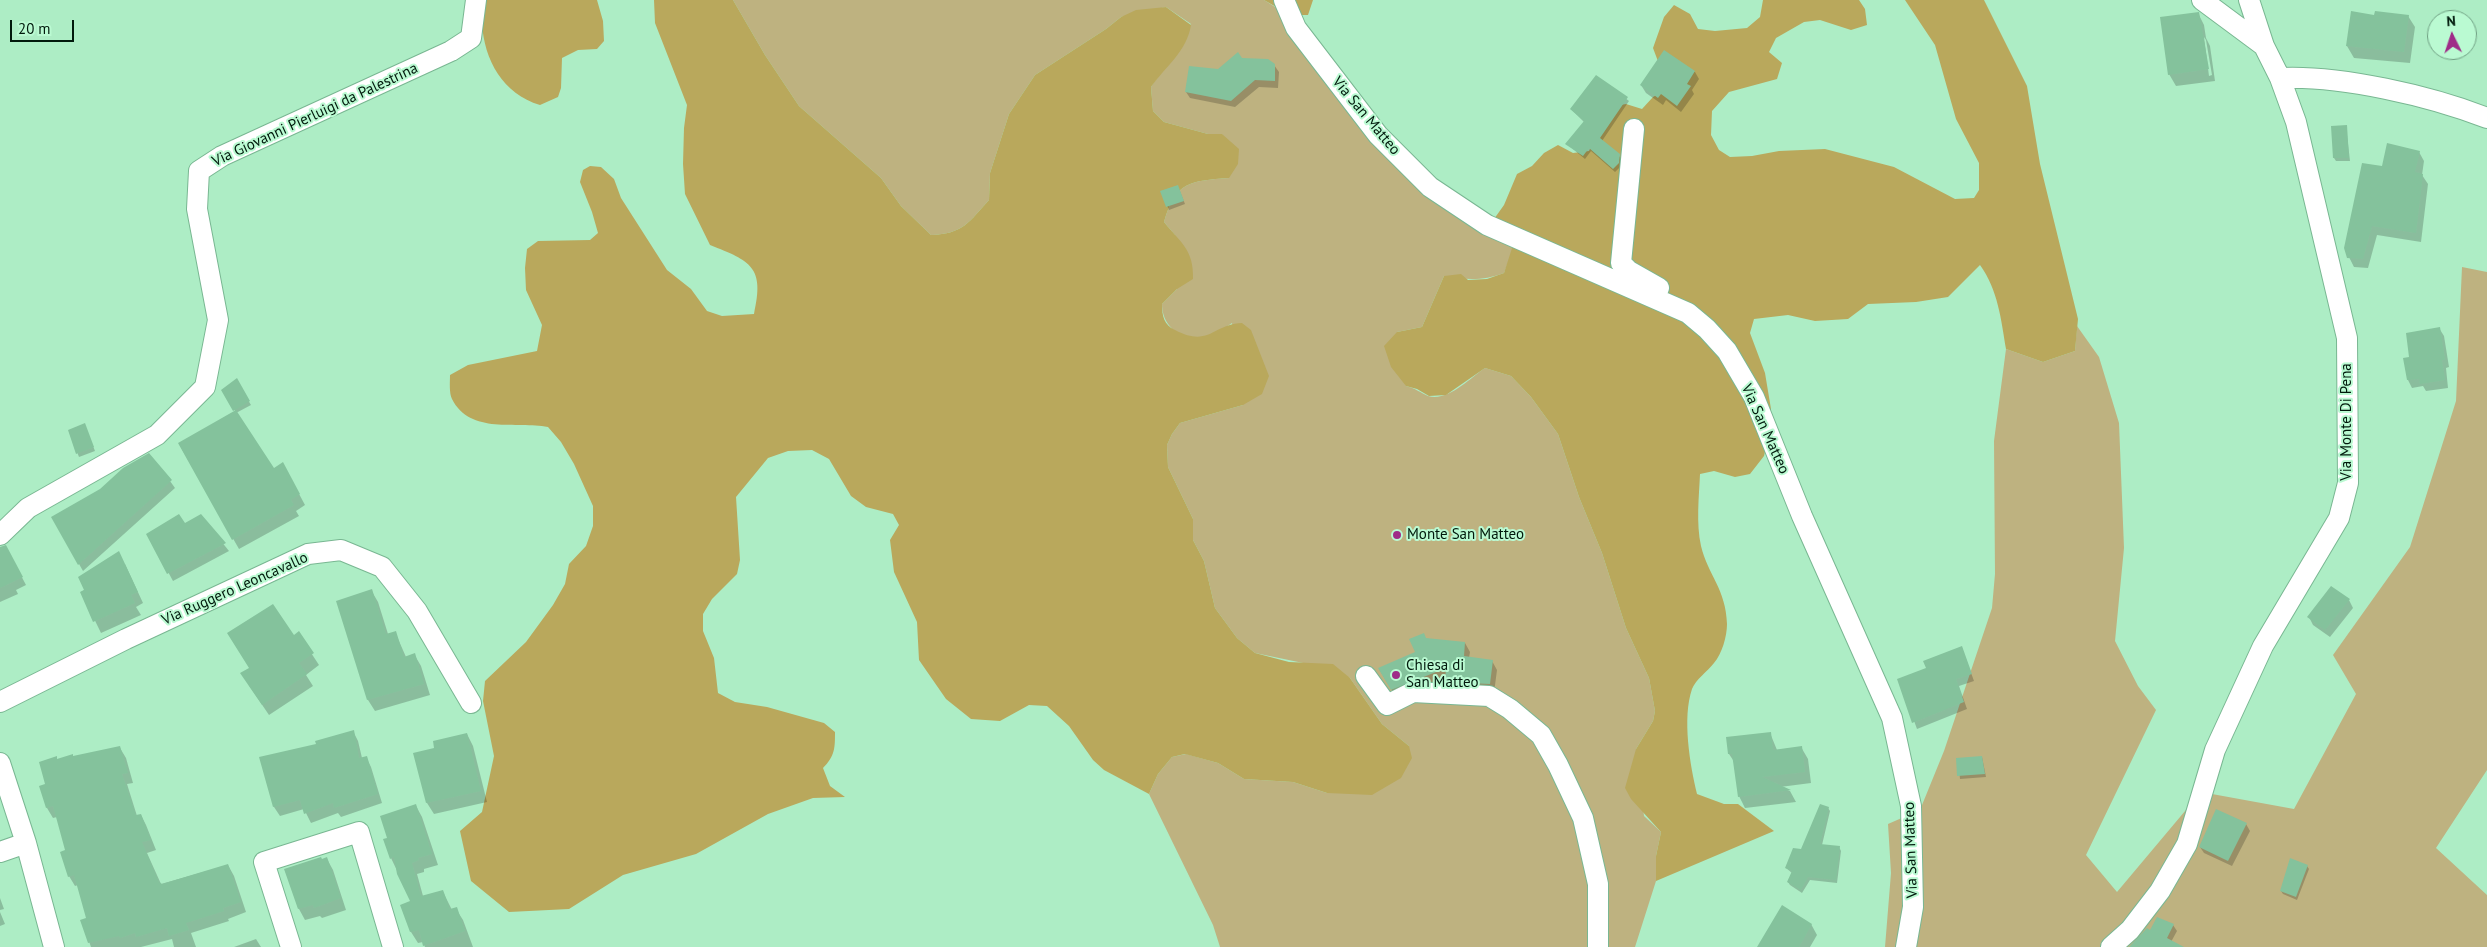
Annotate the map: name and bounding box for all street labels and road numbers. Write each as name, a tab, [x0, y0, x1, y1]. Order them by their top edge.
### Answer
street label: Via Giovanni Pierluigi da Palestrina	[209, 59, 421, 171]
street label: Via San Matteo	[1328, 73, 1404, 159]
street label: Via Monte Di Pena	[2338, 363, 2356, 481]
street label: Via San Matteo	[1737, 381, 1793, 477]
street label: Via Ruggero Leoncavallo	[159, 549, 311, 629]
street label: Via San Matteo	[1900, 802, 1922, 898]

